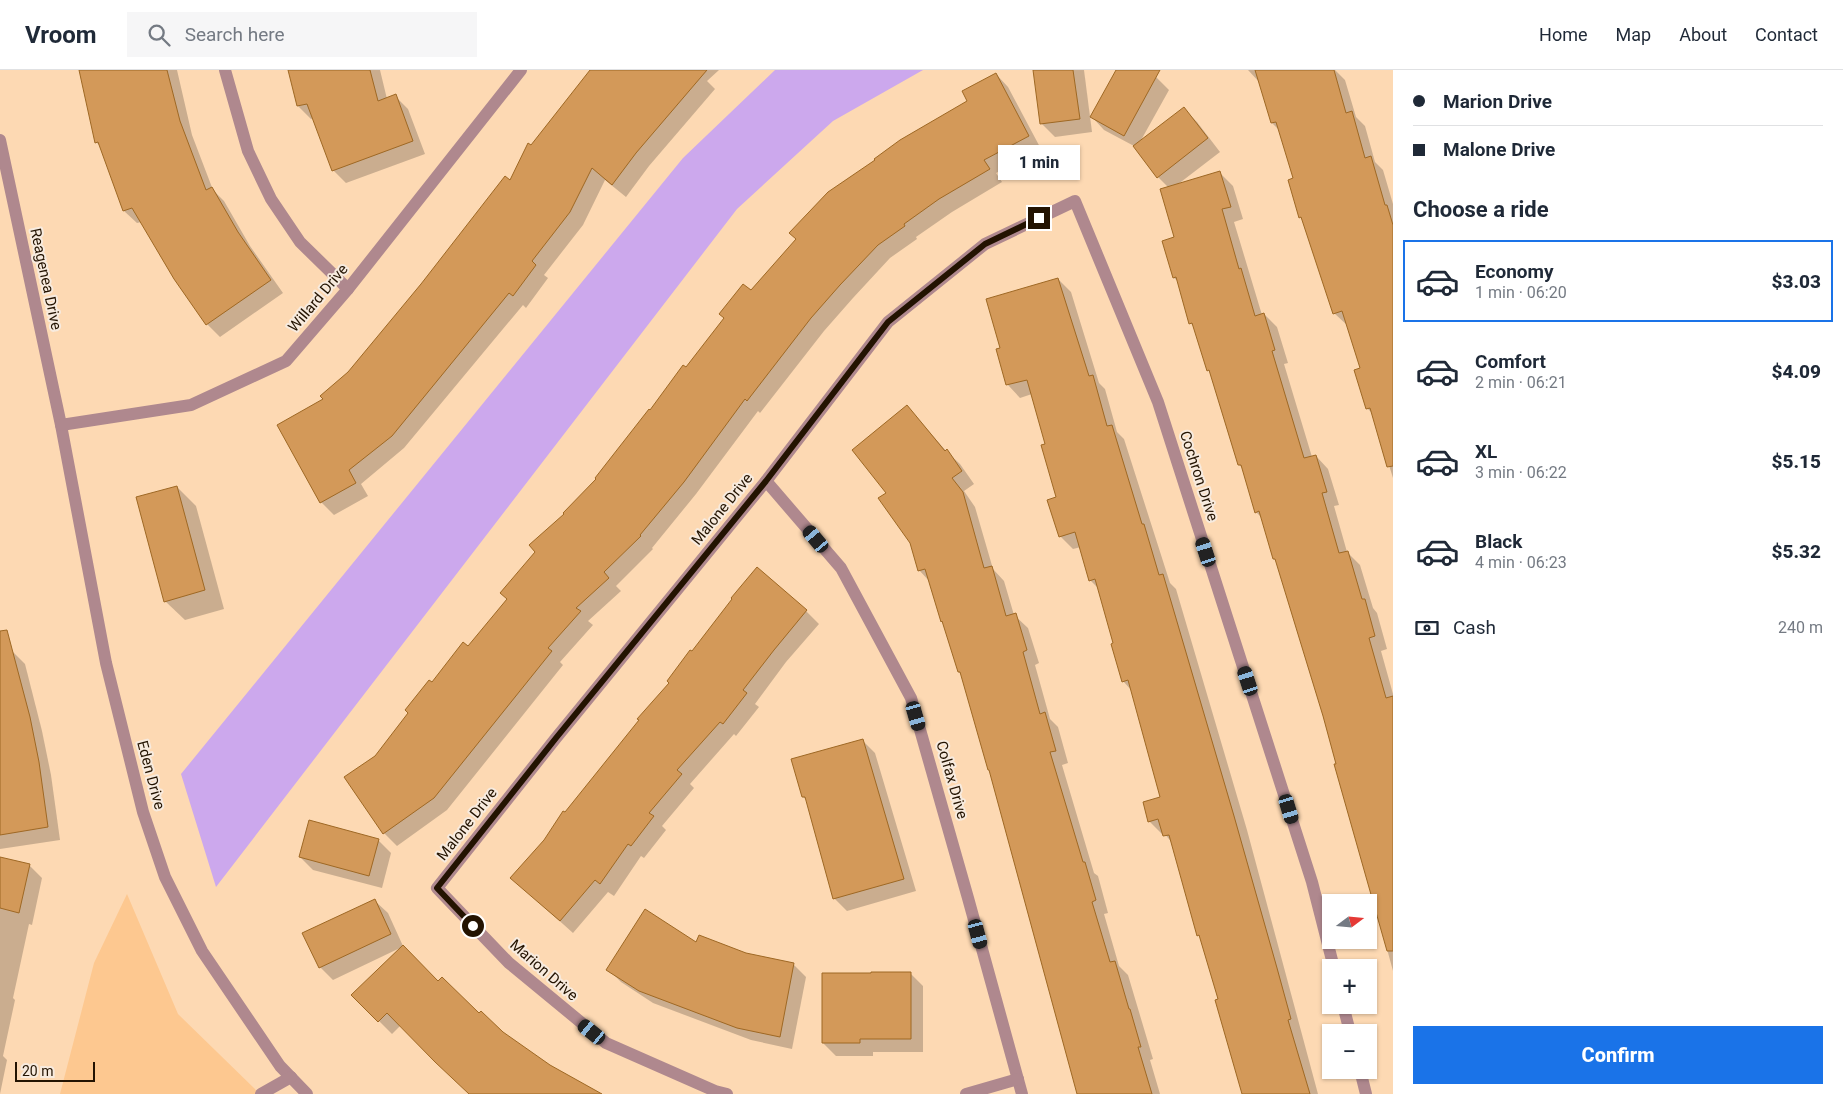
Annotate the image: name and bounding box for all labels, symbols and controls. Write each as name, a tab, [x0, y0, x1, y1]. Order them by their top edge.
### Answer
search box	[127, 12, 477, 57]
text: Vroom	[25, 21, 97, 49]
icon: search	[145, 21, 173, 49]
text: Search here	[185, 23, 285, 46]
text: Home	[1539, 24, 1588, 45]
text: Map	[1616, 24, 1651, 45]
text: About	[1679, 24, 1727, 45]
text: Contact	[1755, 24, 1818, 45]
text: Marion Drive	[1443, 90, 1552, 113]
text: Malone Drive	[1443, 138, 1555, 161]
callout: 1 min	[998, 146, 1080, 180]
text: 1 min	[1019, 153, 1059, 172]
text: Choose a ride	[1413, 197, 1549, 222]
route end	[1028, 207, 1050, 229]
street label: Reagenea Drive	[26, 226, 66, 332]
icon: car	[1415, 259, 1460, 304]
street label: Willard Drive	[284, 260, 352, 336]
text: Economy	[1475, 260, 1554, 283]
text: $3.03	[1772, 270, 1821, 293]
text: 1 min · 06:20	[1475, 283, 1567, 302]
icon: car	[1415, 349, 1460, 394]
text: Comfort	[1475, 350, 1546, 373]
text: $4.09	[1772, 360, 1821, 383]
text: 2 min · 06:21	[1475, 373, 1567, 392]
street label: Cochron Drive	[1176, 429, 1222, 523]
icon: car	[1415, 439, 1460, 484]
text: XL	[1475, 440, 1497, 463]
text: $5.15	[1772, 450, 1821, 473]
text: 3 min · 06:22	[1475, 463, 1567, 482]
street label: Malone Drive	[688, 469, 756, 549]
car	[800, 523, 831, 555]
icon: car	[1415, 529, 1460, 574]
text: Black	[1475, 530, 1522, 553]
car	[1194, 535, 1217, 569]
text: $5.32	[1772, 540, 1821, 563]
text: 4 min · 06:23	[1475, 553, 1567, 572]
icon: cash	[1413, 614, 1441, 642]
text: Cash	[1453, 616, 1496, 639]
text: 240 m	[1778, 618, 1823, 637]
car	[1236, 664, 1259, 698]
car	[904, 700, 927, 732]
street label: Eden Drive	[133, 739, 169, 811]
street label: Colfax Drive	[932, 739, 972, 821]
street label: Malone Drive	[433, 784, 501, 864]
car	[1277, 792, 1300, 826]
north arrow	[1322, 894, 1378, 949]
map controls	[1322, 894, 1377, 1079]
route start	[462, 915, 484, 937]
car	[966, 918, 989, 950]
street label: Marion Drive	[506, 936, 582, 1004]
button: +	[1322, 959, 1377, 1014]
car	[575, 1017, 608, 1047]
button: −	[1322, 1024, 1377, 1079]
button: Confirm	[1413, 1026, 1823, 1084]
scale bar	[15, 1059, 95, 1082]
text: 20 m	[22, 1063, 54, 1079]

